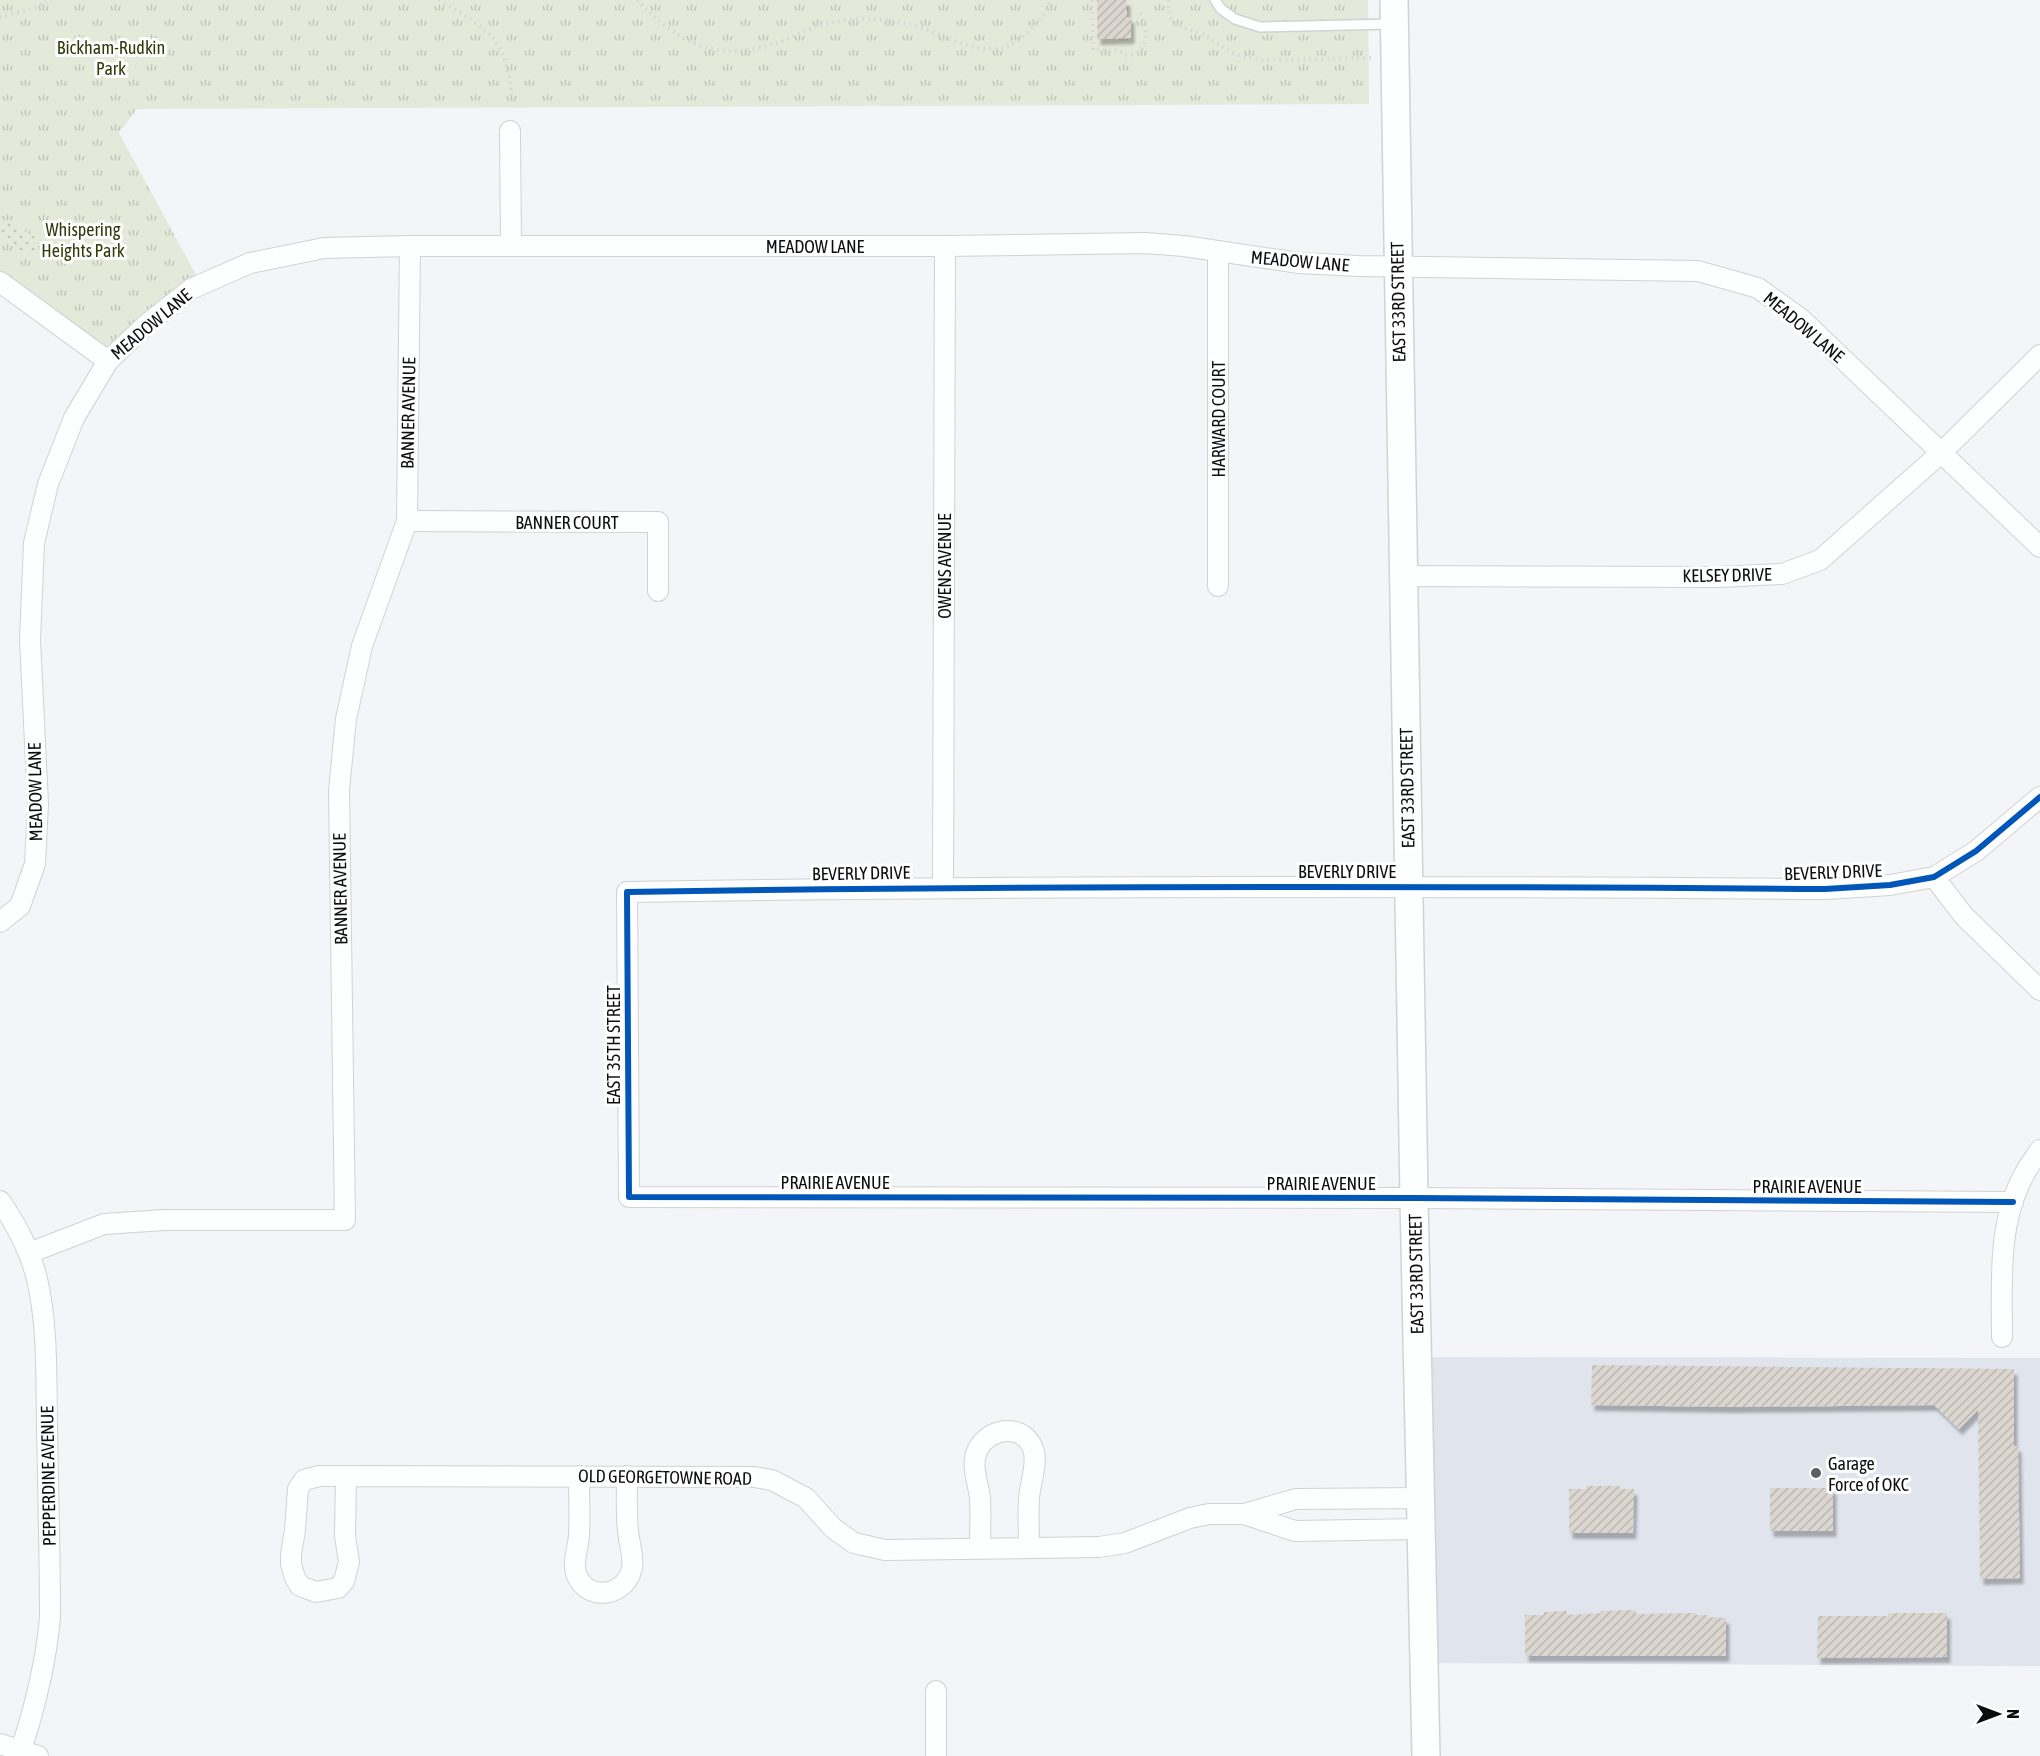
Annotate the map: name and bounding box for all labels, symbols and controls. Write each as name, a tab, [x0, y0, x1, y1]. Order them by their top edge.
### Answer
park label: Bickham-Rudkin Park	[57, 37, 165, 79]
park label: Whispering Heights Park	[41, 219, 125, 261]
street label: MEADOW LANE	[766, 236, 865, 257]
street label: EAST 33RD STREET	[1386, 241, 1410, 362]
street label: MEADOW LANE	[1250, 246, 1350, 276]
street label: MEADOW LANE	[106, 284, 196, 364]
street label: MEADOW LANE	[1759, 287, 1849, 367]
street label: BANNER AVENUE	[397, 357, 419, 469]
street label: HARWARD COURT	[1208, 360, 1229, 477]
street label: BANNER COURT	[515, 512, 619, 533]
street label: OWENS AVENUE	[934, 513, 955, 619]
street label: KELSEY DRIVE	[1682, 564, 1772, 586]
street label: EAST 33RD STREET	[1395, 727, 1419, 848]
street label: MEADOW LANE	[24, 742, 46, 841]
street label: BANNER AVENUE	[329, 833, 351, 945]
street label: BEVERLY DRIVE	[1784, 860, 1883, 884]
street label: BEVERLY DRIVE	[1298, 861, 1396, 882]
street label: BEVERLY DRIVE	[812, 862, 911, 884]
street label: EAST 35TH STREET	[603, 985, 624, 1105]
street label: PRAIRIE AVENUE	[781, 1172, 890, 1193]
street label: PRAIRIE AVENUE	[1267, 1173, 1376, 1194]
street label: PRAIRIE AVENUE	[1753, 1176, 1862, 1197]
street label: EAST 33RD STREET	[1404, 1213, 1428, 1334]
street label: PEPPERDINE AVENUE	[36, 1405, 60, 1546]
place label: Garage Force of OKC	[1828, 1453, 1909, 1495]
street label: OLD GEORGETOWNE ROAD	[578, 1465, 752, 1489]
marker: Garage Force of OKC	[1809, 1466, 1823, 1480]
north arrow	[1968, 1684, 2028, 1744]
text: N	[2004, 1709, 2022, 1719]

